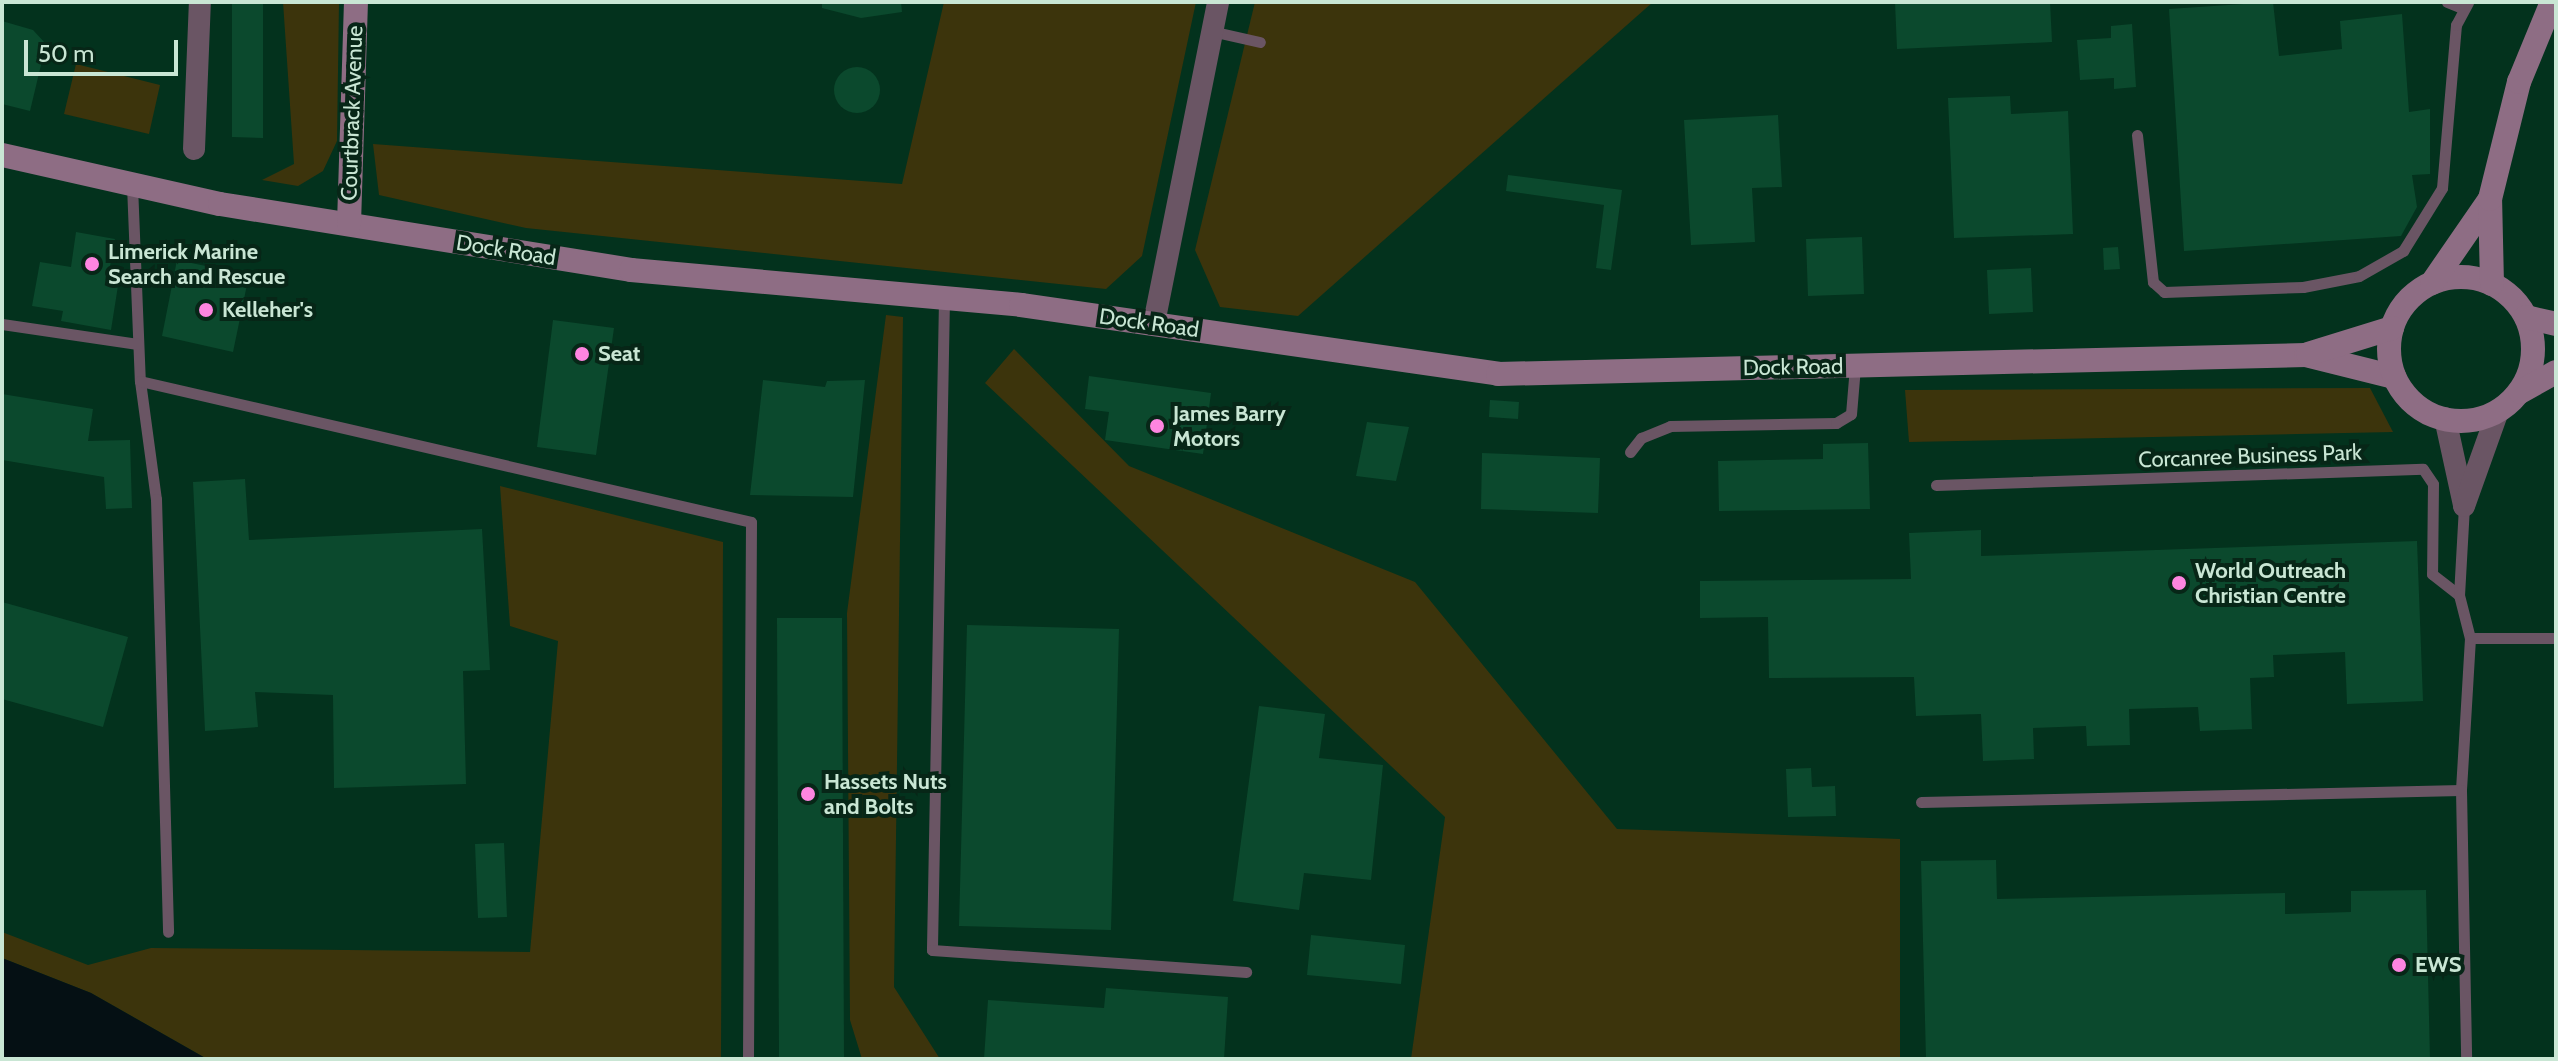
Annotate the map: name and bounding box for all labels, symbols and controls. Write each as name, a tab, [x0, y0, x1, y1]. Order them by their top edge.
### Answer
scale bar	[28, 24, 182, 74]
street label: Courtbrack Avenue	[336, 25, 368, 201]
text: 50 m	[38, 39, 94, 68]
street label: Dock Road	[454, 229, 558, 271]
place label: Limerick Marine Search and Rescue	[108, 238, 285, 290]
marker: Limerick Marine Search and Rescue	[83, 255, 101, 273]
place label: Kelleher's	[222, 297, 313, 323]
marker: Kelleher's	[197, 301, 215, 319]
street label: Dock Road	[1097, 303, 1201, 343]
place label: Seat	[598, 341, 640, 367]
marker: Seat	[573, 345, 591, 363]
street label: Dock Road	[1743, 353, 1843, 381]
place label: James Barry Motors	[1173, 400, 1286, 452]
marker: James Barry Motors	[1148, 417, 1166, 435]
street label: Corcanree Business Park	[2138, 439, 2362, 473]
place label: World Outreach Christian Centre	[2195, 557, 2346, 608]
marker: World Outreach Christian Centre	[2170, 574, 2188, 592]
place label: Hassets Nuts and Bolts	[824, 768, 947, 820]
marker: Hassets Nuts and Bolts	[799, 785, 817, 803]
place label: EWS	[2415, 952, 2461, 978]
marker: EWS	[2390, 956, 2408, 974]

